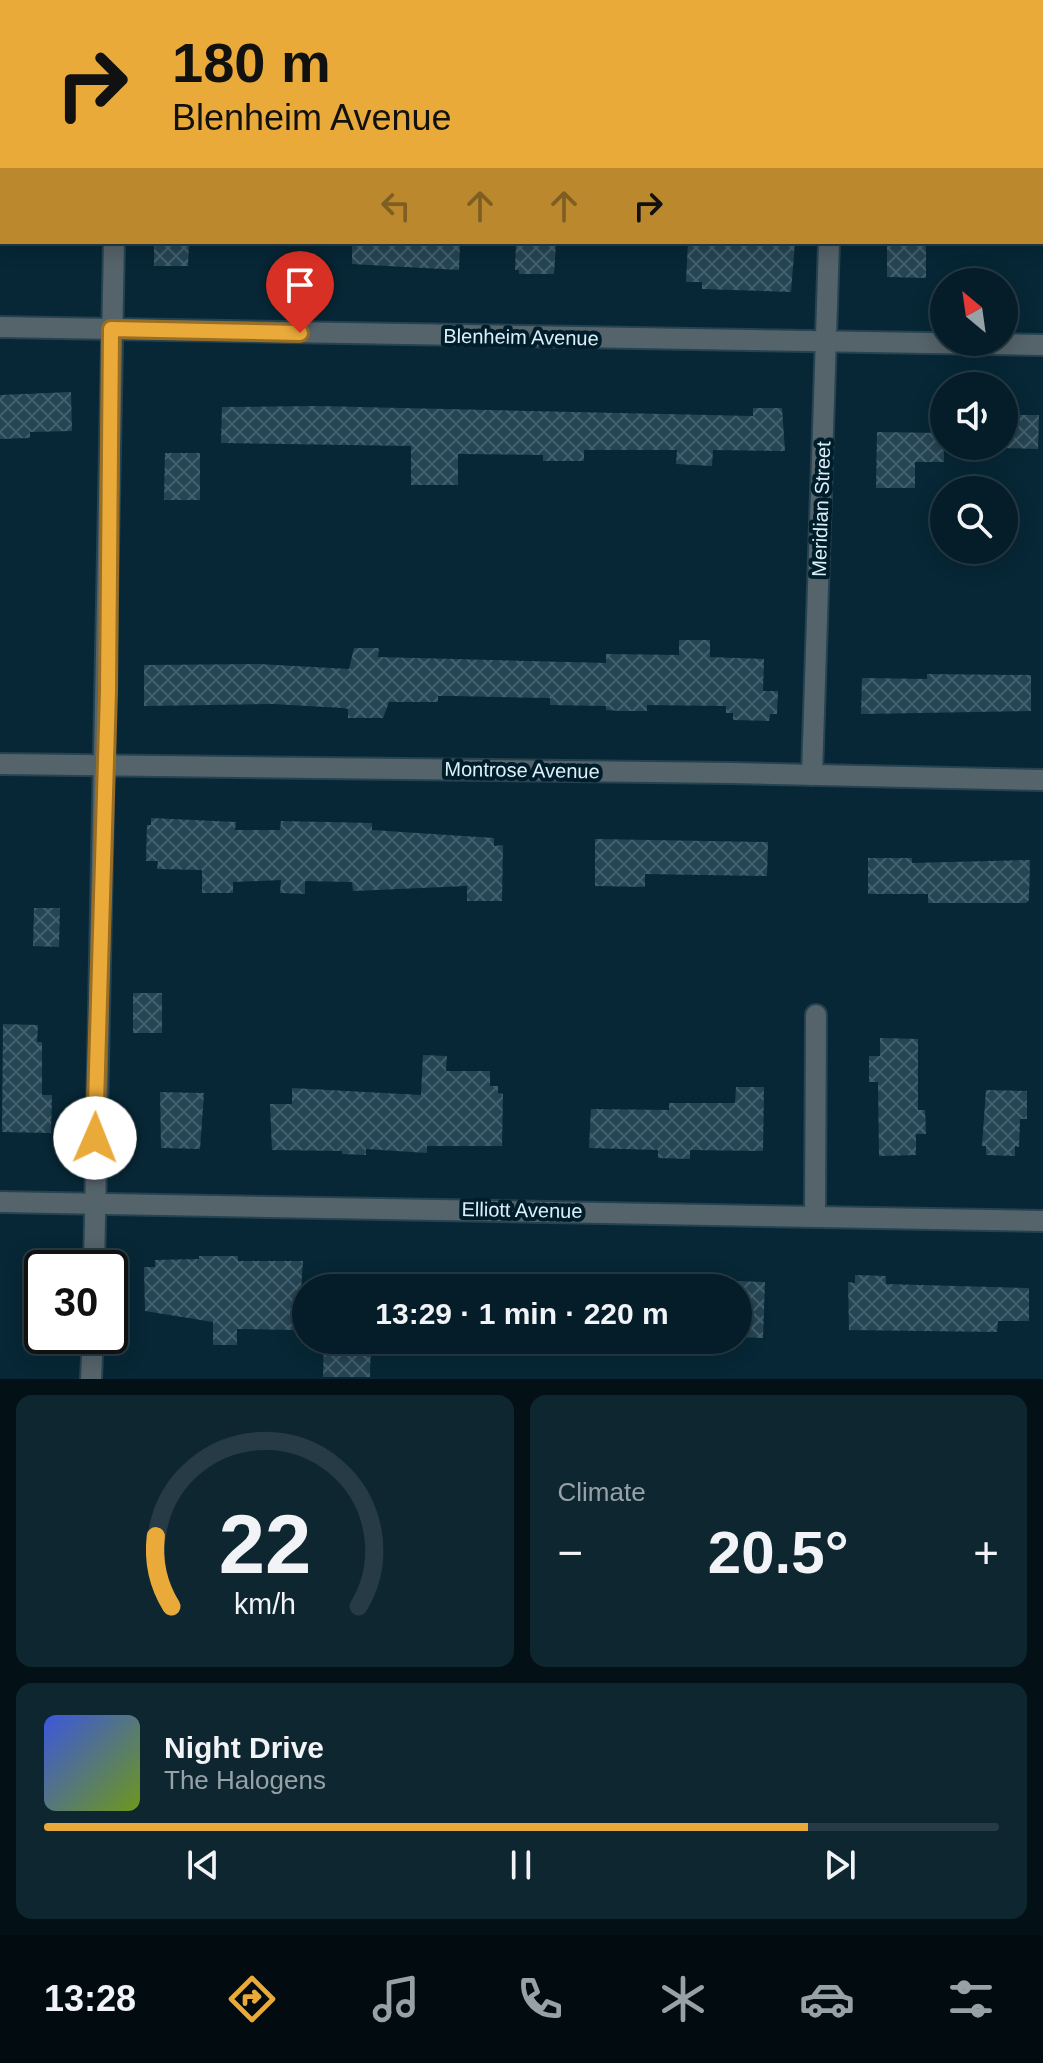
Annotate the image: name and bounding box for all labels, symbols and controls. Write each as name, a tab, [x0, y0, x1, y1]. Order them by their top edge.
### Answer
text: 180 m	[172, 31, 331, 94]
icon: right	[40, 32, 144, 136]
text: Blenheim Avenue	[172, 97, 452, 138]
icon: left	[374, 184, 418, 228]
icon: ahead	[458, 184, 502, 228]
icon: ahead	[542, 184, 586, 228]
icon: right	[626, 184, 670, 228]
pin	[266, 251, 334, 333]
icon: arrive	[278, 263, 322, 307]
north arrow	[930, 268, 1018, 356]
map controls	[930, 268, 1018, 564]
street label: Blenheim Avenue	[443, 325, 599, 349]
button: sound	[930, 372, 1018, 460]
street label: Meridian Street	[808, 440, 834, 577]
button: search	[930, 476, 1018, 564]
street label: Montrose Avenue	[444, 758, 600, 782]
position arrow	[53, 1096, 137, 1180]
street label: Elliott Avenue	[461, 1198, 583, 1222]
speed limit sign: 30	[24, 1250, 128, 1354]
text: 13:29 · 1 min · 220 m	[375, 1297, 669, 1330]
text: Climate	[558, 1477, 646, 1507]
text: 22	[218, 1498, 311, 1591]
text: 20.5°	[708, 1519, 849, 1586]
text: −	[558, 1528, 583, 1577]
text: +	[973, 1528, 999, 1577]
text: km/h	[234, 1588, 296, 1620]
text: Night Drive	[164, 1731, 324, 1764]
text: The Halogens	[164, 1765, 326, 1795]
icon: previous	[181, 1843, 225, 1887]
icon: pause	[499, 1843, 543, 1887]
icon: next	[818, 1843, 862, 1887]
icon: directions	[224, 1971, 280, 2027]
icon: music	[368, 1971, 424, 2027]
icon: phone	[512, 1971, 568, 2027]
icon: climate	[655, 1971, 711, 2027]
icon: car	[799, 1971, 855, 2027]
icon: filters	[943, 1971, 999, 2027]
text: 13:28	[44, 1978, 136, 2019]

